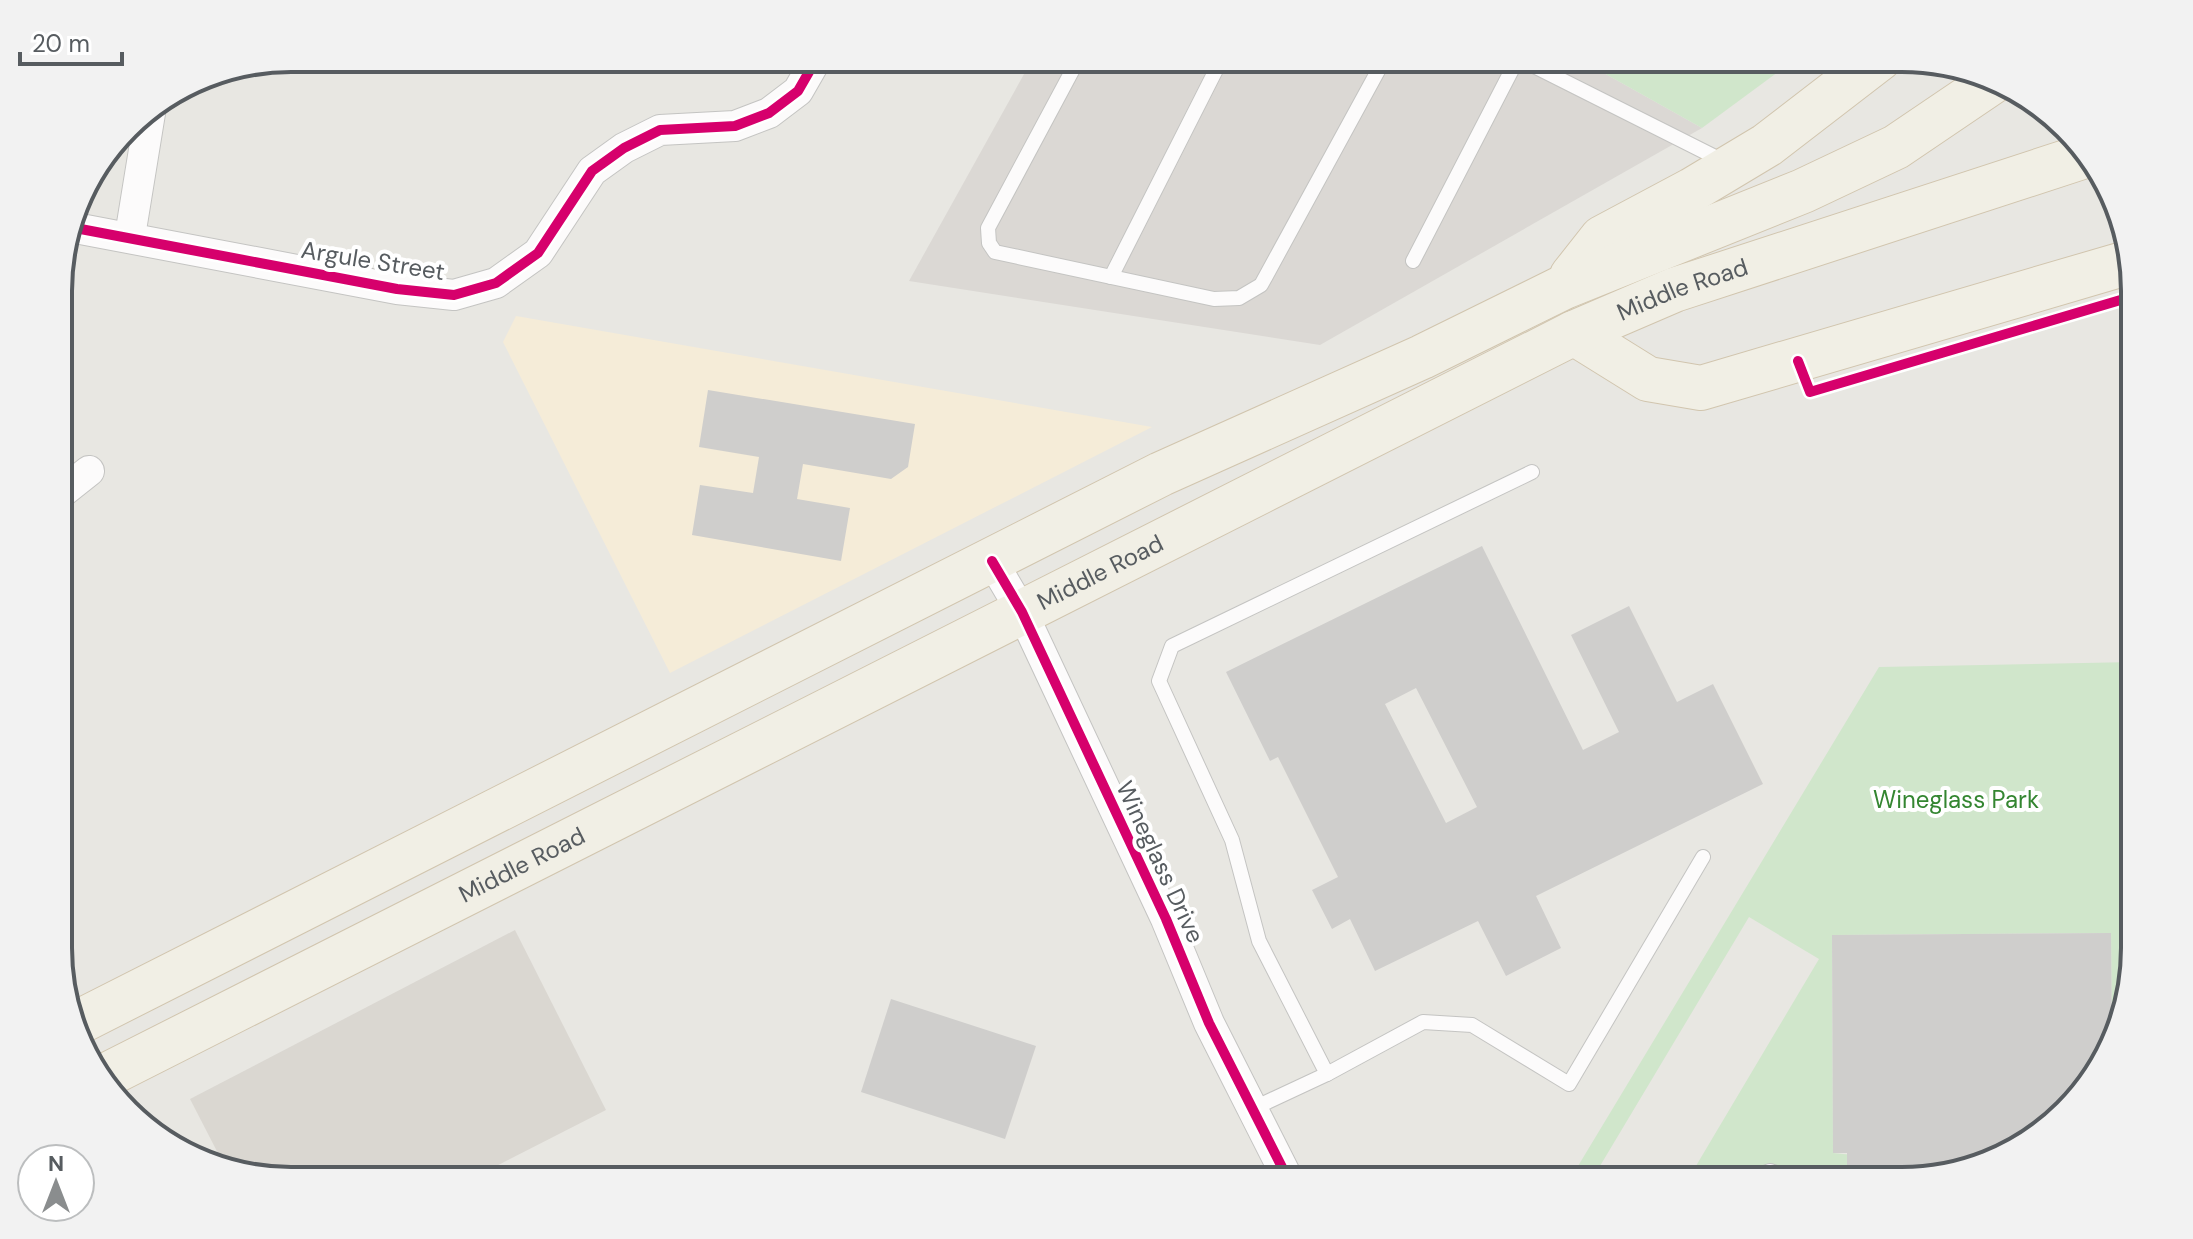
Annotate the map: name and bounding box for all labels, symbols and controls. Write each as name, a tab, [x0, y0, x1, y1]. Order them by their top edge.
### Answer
scale bar	[20, 16, 122, 66]
text: 20 m	[32, 28, 90, 59]
street label: Argule Street	[299, 234, 447, 287]
street label: Middle Road	[1612, 251, 1752, 328]
street label: Middle Road	[1032, 527, 1168, 617]
street label: Wineglass Drive	[1109, 776, 1212, 948]
park label: Wineglass Park	[1873, 784, 2039, 815]
street label: Middle Road	[453, 820, 590, 909]
north arrow	[16, 1143, 96, 1223]
text: N	[48, 1149, 64, 1178]

